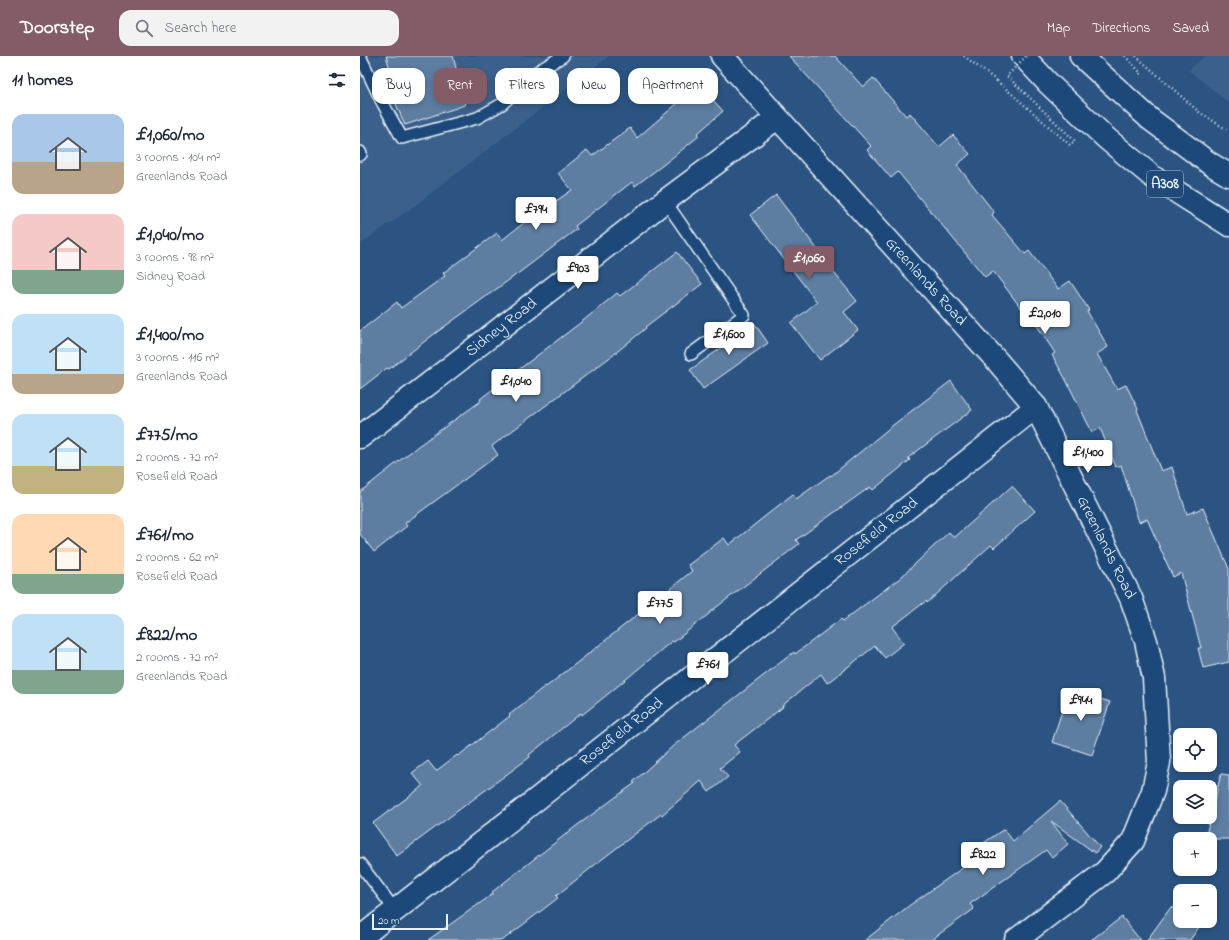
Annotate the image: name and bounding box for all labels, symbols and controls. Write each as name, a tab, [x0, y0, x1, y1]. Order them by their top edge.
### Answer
search box	[119, 10, 399, 46]
text: Doorstep	[20, 15, 95, 42]
icon: search	[133, 17, 155, 39]
text: Search here	[165, 17, 236, 39]
text: Map	[1047, 18, 1070, 39]
text: Directions	[1092, 18, 1150, 39]
text: Saved	[1172, 18, 1209, 39]
text: 11 homes	[12, 68, 73, 93]
chip: Buy	[372, 68, 425, 104]
chip: Rent	[433, 68, 487, 104]
chip: Filters	[495, 68, 559, 104]
chip: New	[567, 68, 620, 104]
chip: Apartment	[628, 68, 718, 104]
icon: filters	[326, 69, 348, 91]
text: £1,060/mo	[136, 123, 205, 148]
icon: home	[44, 130, 92, 178]
text: 3 rooms · 104 m²	[136, 148, 220, 167]
text: Greenlands Road	[136, 167, 227, 186]
road number: A308	[1147, 171, 1183, 197]
pin: £794	[512, 197, 560, 231]
text: £794	[525, 200, 547, 219]
text: £1,040/mo	[136, 223, 204, 248]
icon: home	[44, 230, 92, 278]
street label: Greenlands Road	[879, 232, 972, 332]
pin: £1,060	[776, 246, 842, 280]
text: 3 rooms · 98 m²	[136, 248, 214, 267]
text: £1,060	[793, 249, 825, 268]
pin: £903	[554, 256, 602, 290]
text: £903	[566, 259, 590, 278]
text: Sidney Road	[136, 267, 205, 286]
street label: Sidney Road	[461, 292, 543, 363]
pin: £2,010	[1012, 301, 1078, 335]
text: £2,010	[1029, 304, 1061, 323]
pin: £1,600	[696, 322, 762, 356]
text: £1,400/mo	[136, 323, 204, 348]
text: £1,600	[713, 325, 745, 344]
icon: home	[44, 330, 92, 378]
text: 3 rooms · 116 m²	[136, 348, 219, 367]
text: Greenlands Road	[136, 367, 227, 386]
pin: £1,040	[483, 369, 549, 403]
text: £1,040	[500, 372, 532, 391]
text: £775/mo	[136, 423, 198, 448]
icon: home	[44, 430, 92, 478]
pin: £1,400	[1055, 440, 1121, 474]
text: £1,400	[1072, 443, 1104, 462]
text: 2 rooms · 72 m²	[136, 448, 218, 467]
text: Rosefield Road	[136, 467, 218, 486]
street label: Rosefield Road	[830, 492, 924, 573]
street label: Greenlands Road	[1070, 492, 1142, 603]
text: £761/mo	[136, 523, 194, 548]
icon: home	[44, 530, 92, 578]
text: 2 rooms · 62 m²	[136, 548, 219, 567]
text: Rosefield Road	[136, 567, 218, 586]
pin: £775	[636, 591, 684, 625]
text: £775	[647, 594, 673, 613]
text: £822/mo	[136, 623, 197, 648]
icon: home	[44, 630, 92, 678]
text: 2 rooms · 72 m²	[136, 648, 218, 667]
pin: £761	[684, 652, 732, 686]
text: £761	[696, 655, 720, 674]
text: Greenlands Road	[136, 667, 227, 686]
pin: £944	[1057, 688, 1105, 722]
text: £944	[1070, 691, 1092, 710]
street label: Rosefield Road	[575, 692, 669, 773]
map controls	[1173, 728, 1217, 928]
button: locate	[1173, 728, 1217, 772]
button: layers	[1173, 780, 1217, 824]
button: +	[1173, 832, 1217, 876]
pin: £822	[959, 842, 1007, 876]
text: £822	[970, 845, 996, 864]
button: −	[1173, 884, 1217, 928]
scale bar	[372, 912, 448, 931]
text: 20 m	[378, 913, 400, 929]

